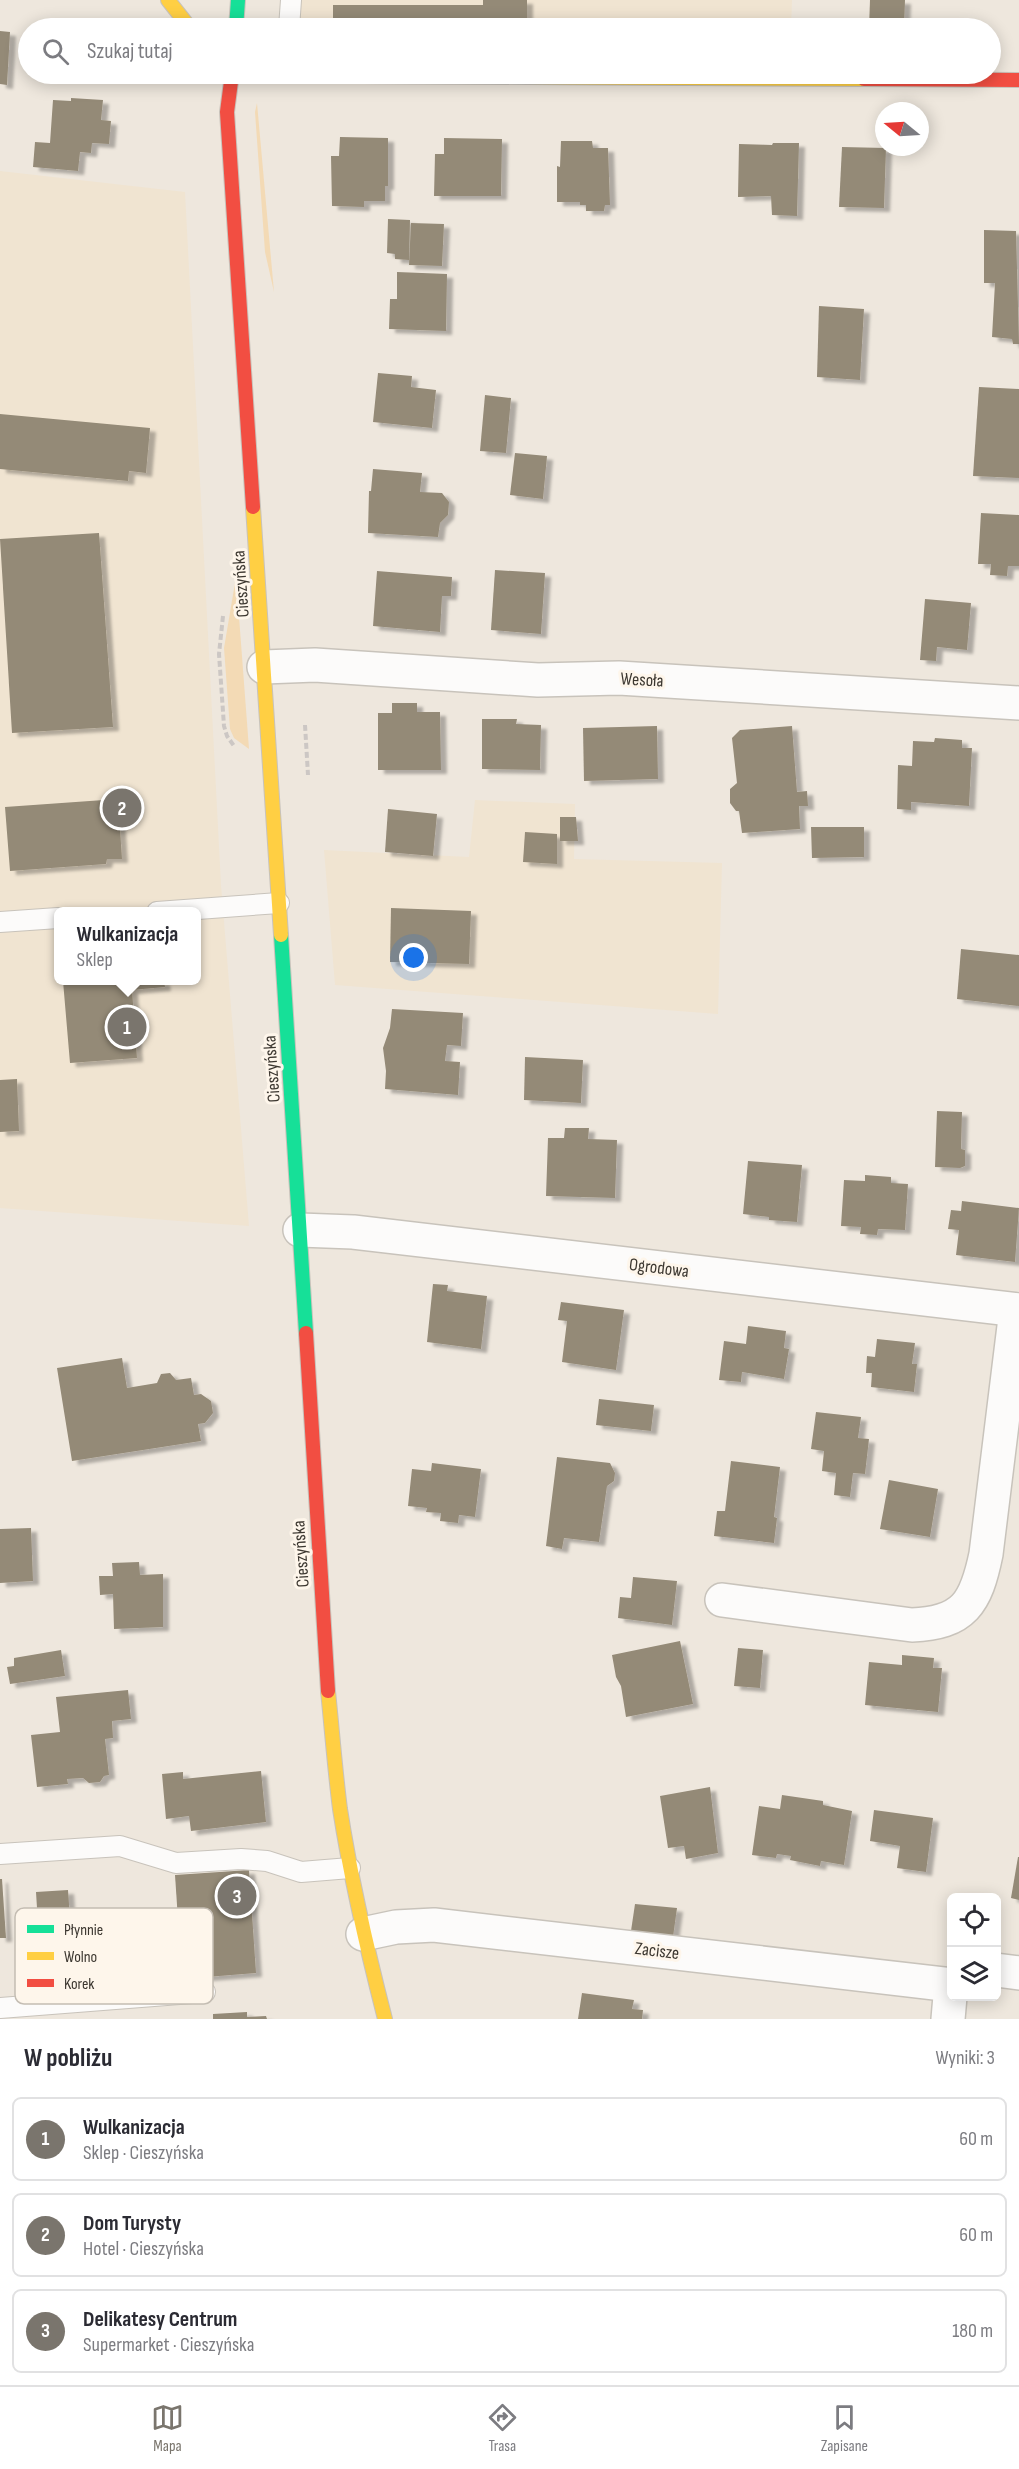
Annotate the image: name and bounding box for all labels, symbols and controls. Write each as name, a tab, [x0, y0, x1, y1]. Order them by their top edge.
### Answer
search box	[18, 18, 1001, 84]
icon: search	[39, 35, 72, 68]
text: Szukaj tutaj	[87, 38, 173, 65]
north arrow	[875, 102, 929, 156]
street label: Cieszyńska	[228, 550, 254, 618]
street label: Wesoła	[620, 668, 664, 692]
pin: 2	[102, 786, 142, 830]
popup	[54, 907, 201, 985]
text: Wulkanizacja	[77, 921, 178, 948]
your location	[399, 943, 428, 972]
text: Sklep	[77, 948, 113, 972]
pin: 1	[108, 1004, 146, 1050]
street label: Cieszyńska	[259, 1035, 285, 1103]
street label: Ogrodowa	[628, 1254, 690, 1282]
street label: Cieszyńska	[288, 1520, 314, 1588]
pin: 3	[218, 1874, 256, 1918]
map controls	[947, 1893, 1001, 2001]
button: locate	[947, 1893, 1001, 1947]
legend	[15, 1908, 213, 2004]
text: Płynnie	[64, 1921, 103, 1940]
street label: Zacisze	[634, 1938, 680, 1964]
button: layers	[947, 1947, 1001, 2001]
text: Wolno	[64, 1948, 97, 1967]
text: Korek	[64, 1975, 94, 1994]
text: W pobliżu	[24, 2043, 112, 2074]
text: Wyniki: 3	[935, 2046, 995, 2070]
text: Wulkanizacja	[83, 2114, 185, 2141]
text: 1	[42, 2127, 49, 2151]
text: 60 m	[959, 2127, 993, 2151]
text: Sklep · Cieszyńska	[83, 2141, 204, 2165]
text: Dom Turysty	[83, 2210, 181, 2237]
text: 2	[41, 2223, 50, 2247]
text: 60 m	[959, 2223, 993, 2247]
text: Hotel · Cieszyńska	[83, 2237, 204, 2261]
text: Delikatesy Centrum	[83, 2306, 237, 2333]
text: 3	[41, 2319, 50, 2343]
text: 180 m	[952, 2319, 993, 2343]
text: Supermarket · Cieszyńska	[83, 2333, 254, 2357]
tab: Mapa	[151, 2401, 184, 2456]
tab: Trasa	[486, 2401, 519, 2456]
tab: Zapisane	[821, 2401, 868, 2456]

